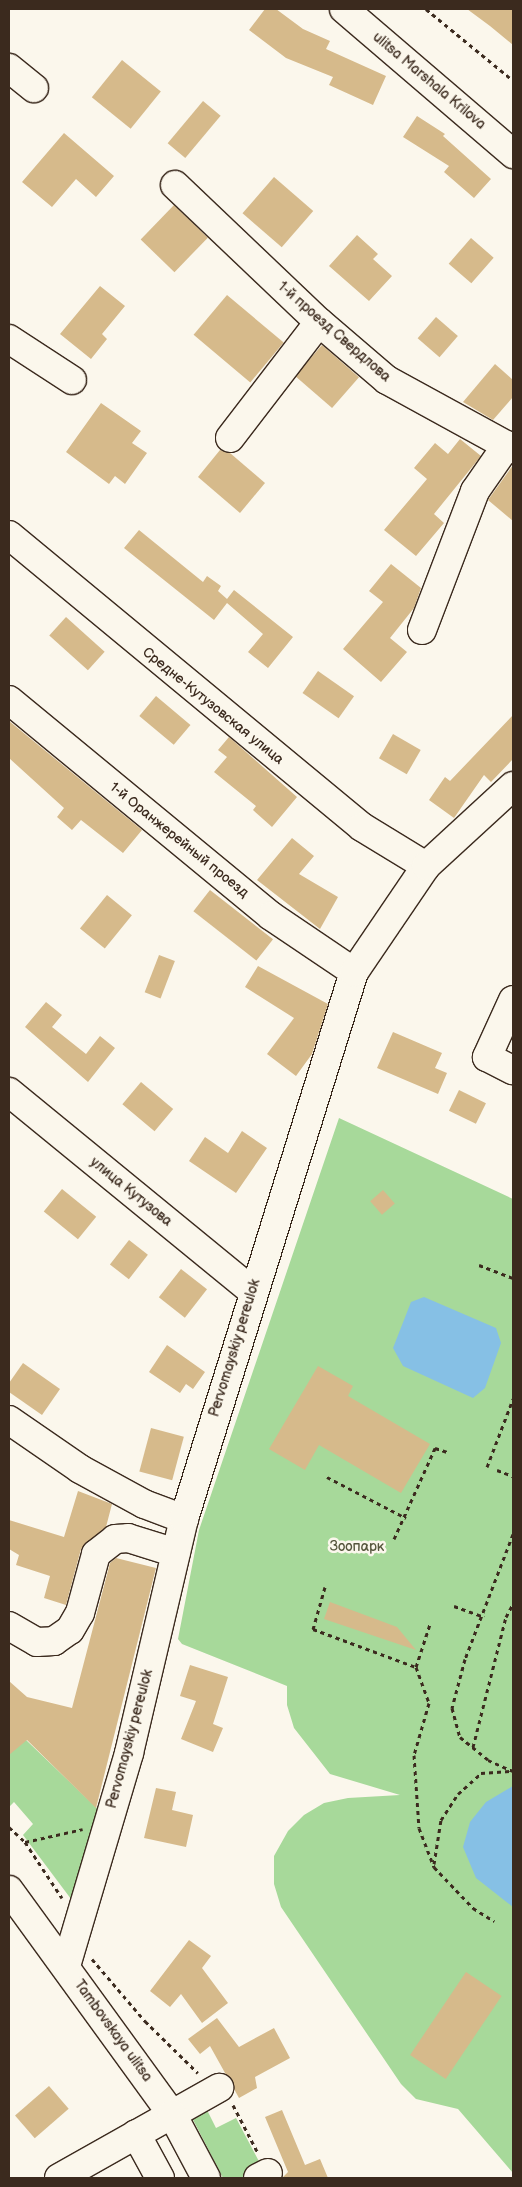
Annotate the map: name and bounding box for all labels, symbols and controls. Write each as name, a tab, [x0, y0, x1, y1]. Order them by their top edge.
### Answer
street label: ulitsa Marshala Krilova	[369, 29, 489, 133]
street label: 1-й проезд Свердлова	[274, 278, 394, 386]
street label: Средне-Кутузовская улица	[139, 644, 287, 768]
street label: 1-й Оранжерейный проезд	[106, 779, 252, 901]
street label: улица Кутузова	[87, 1154, 175, 1230]
street label: Pervomayskiy pereulok	[206, 1277, 264, 1419]
park label: Зоопарк	[330, 1539, 384, 1555]
street label: Pervomayskiy pereulok	[103, 1667, 157, 1811]
street label: Tambovskaya ulitsa	[71, 1977, 155, 2085]

